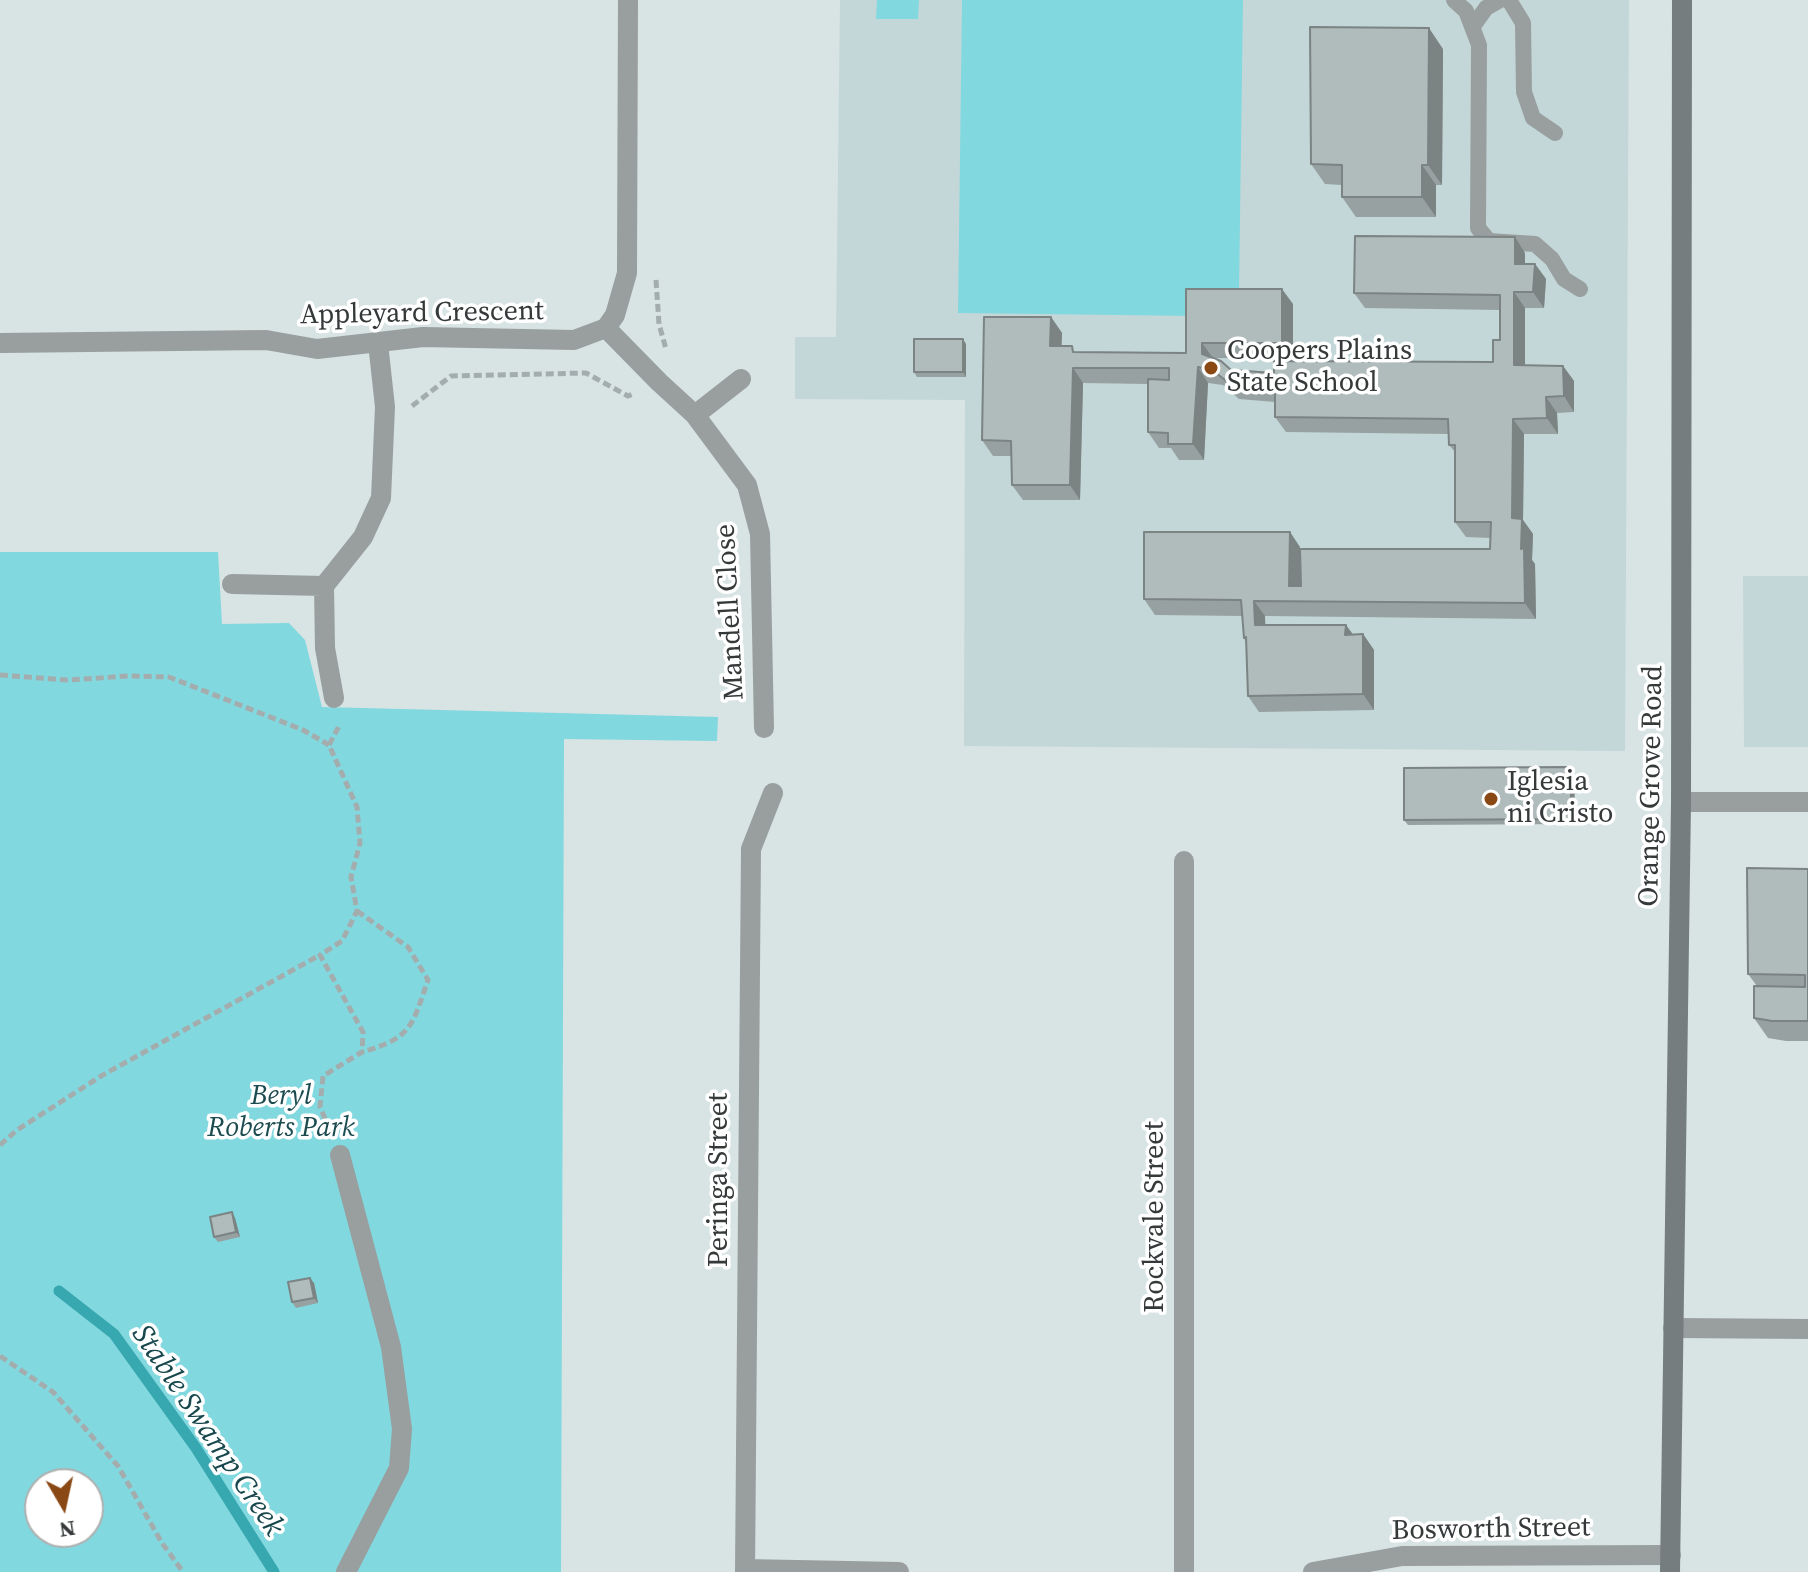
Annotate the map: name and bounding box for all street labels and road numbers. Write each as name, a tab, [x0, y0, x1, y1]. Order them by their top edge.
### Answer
street label: Appleyard Crescent	[300, 295, 544, 333]
street label: Mandell Close	[710, 523, 752, 701]
street label: Orange Grove Road	[1633, 665, 1671, 907]
street label: Peringa Street	[703, 1093, 737, 1267]
street label: Rockvale Street	[1139, 1121, 1173, 1313]
street label: Bosworth Street	[1391, 1511, 1591, 1549]

